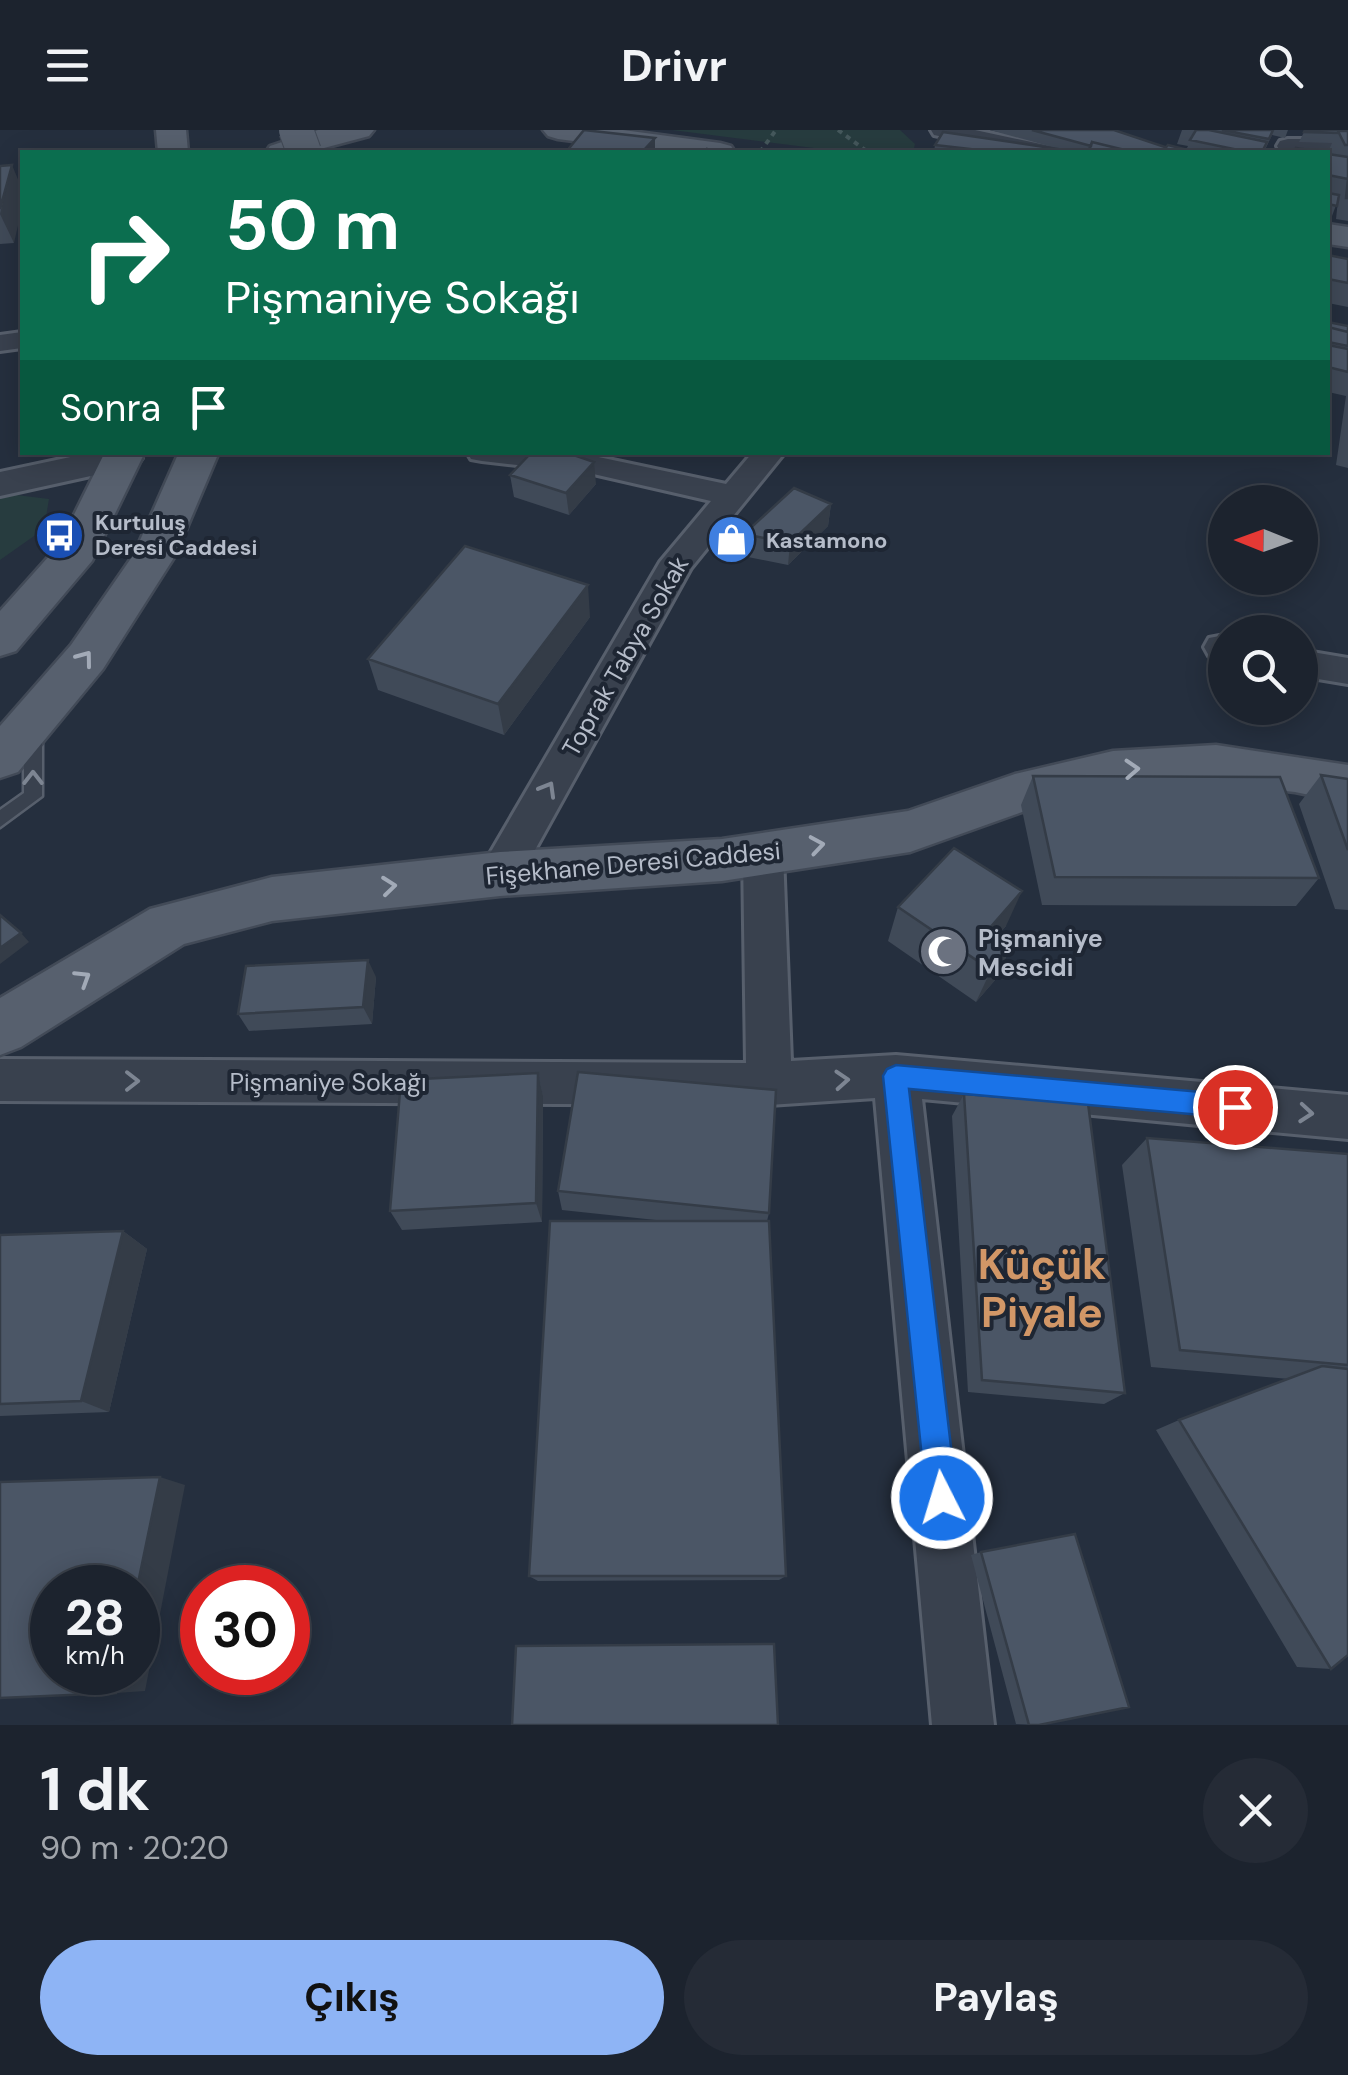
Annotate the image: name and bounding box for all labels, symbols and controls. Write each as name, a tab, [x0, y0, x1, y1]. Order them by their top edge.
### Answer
text: Drivr	[621, 36, 727, 95]
icon: menu	[40, 38, 95, 93]
icon: search	[1253, 38, 1308, 93]
text: 50 m	[225, 180, 400, 271]
icon: right	[60, 190, 190, 320]
text: Pişmaniye Sokağı	[225, 268, 580, 327]
icon: arrive	[181, 380, 236, 435]
text: Sonra	[60, 383, 161, 433]
north arrow	[1208, 485, 1318, 595]
map controls	[1208, 485, 1318, 725]
place label: Kurtuluş Deresi Caddesi	[95, 508, 257, 562]
bus stop icon: Kurtuluş Deresi Caddesi	[34, 509, 86, 561]
shop icon: Kastamono	[705, 514, 757, 566]
place label: Kastamono	[766, 526, 887, 555]
street label: Toprak Tabya Sokak	[555, 550, 696, 762]
button: search	[1208, 615, 1318, 725]
one-way arrow	[73, 651, 90, 669]
one-way arrow	[1124, 759, 1140, 780]
one-way arrow	[22, 770, 44, 786]
one-way arrow	[536, 782, 555, 800]
street label: Fişekhane Deresi Caddesi	[484, 834, 782, 893]
one-way arrow	[809, 836, 825, 857]
one-way arrow	[381, 876, 397, 897]
place label: Pişmaniye Mescidi	[978, 922, 1103, 984]
mosque icon: Pişmaniye Mescidi	[917, 926, 969, 978]
one-way arrow	[72, 971, 90, 990]
pin	[1193, 1065, 1278, 1150]
street label: Pişmaniye Sokağı	[230, 1066, 426, 1099]
one-way arrow	[126, 1070, 141, 1092]
one-way arrow	[835, 1070, 851, 1091]
icon: arrive	[1208, 1080, 1263, 1135]
one-way arrow	[1298, 1102, 1314, 1124]
district label: Küçük Piyale	[978, 1237, 1106, 1340]
position arrow	[890, 1446, 994, 1550]
speed limit sign: 30	[180, 1565, 310, 1695]
text: 28	[65, 1585, 125, 1651]
text: km/h	[65, 1639, 125, 1672]
text: 1 dk	[40, 1750, 150, 1829]
button: close	[1203, 1758, 1308, 1863]
text: 90 m · 20:20	[40, 1827, 229, 1869]
button: Çıkış	[40, 1940, 664, 2055]
button: Paylaş	[684, 1940, 1308, 2055]

